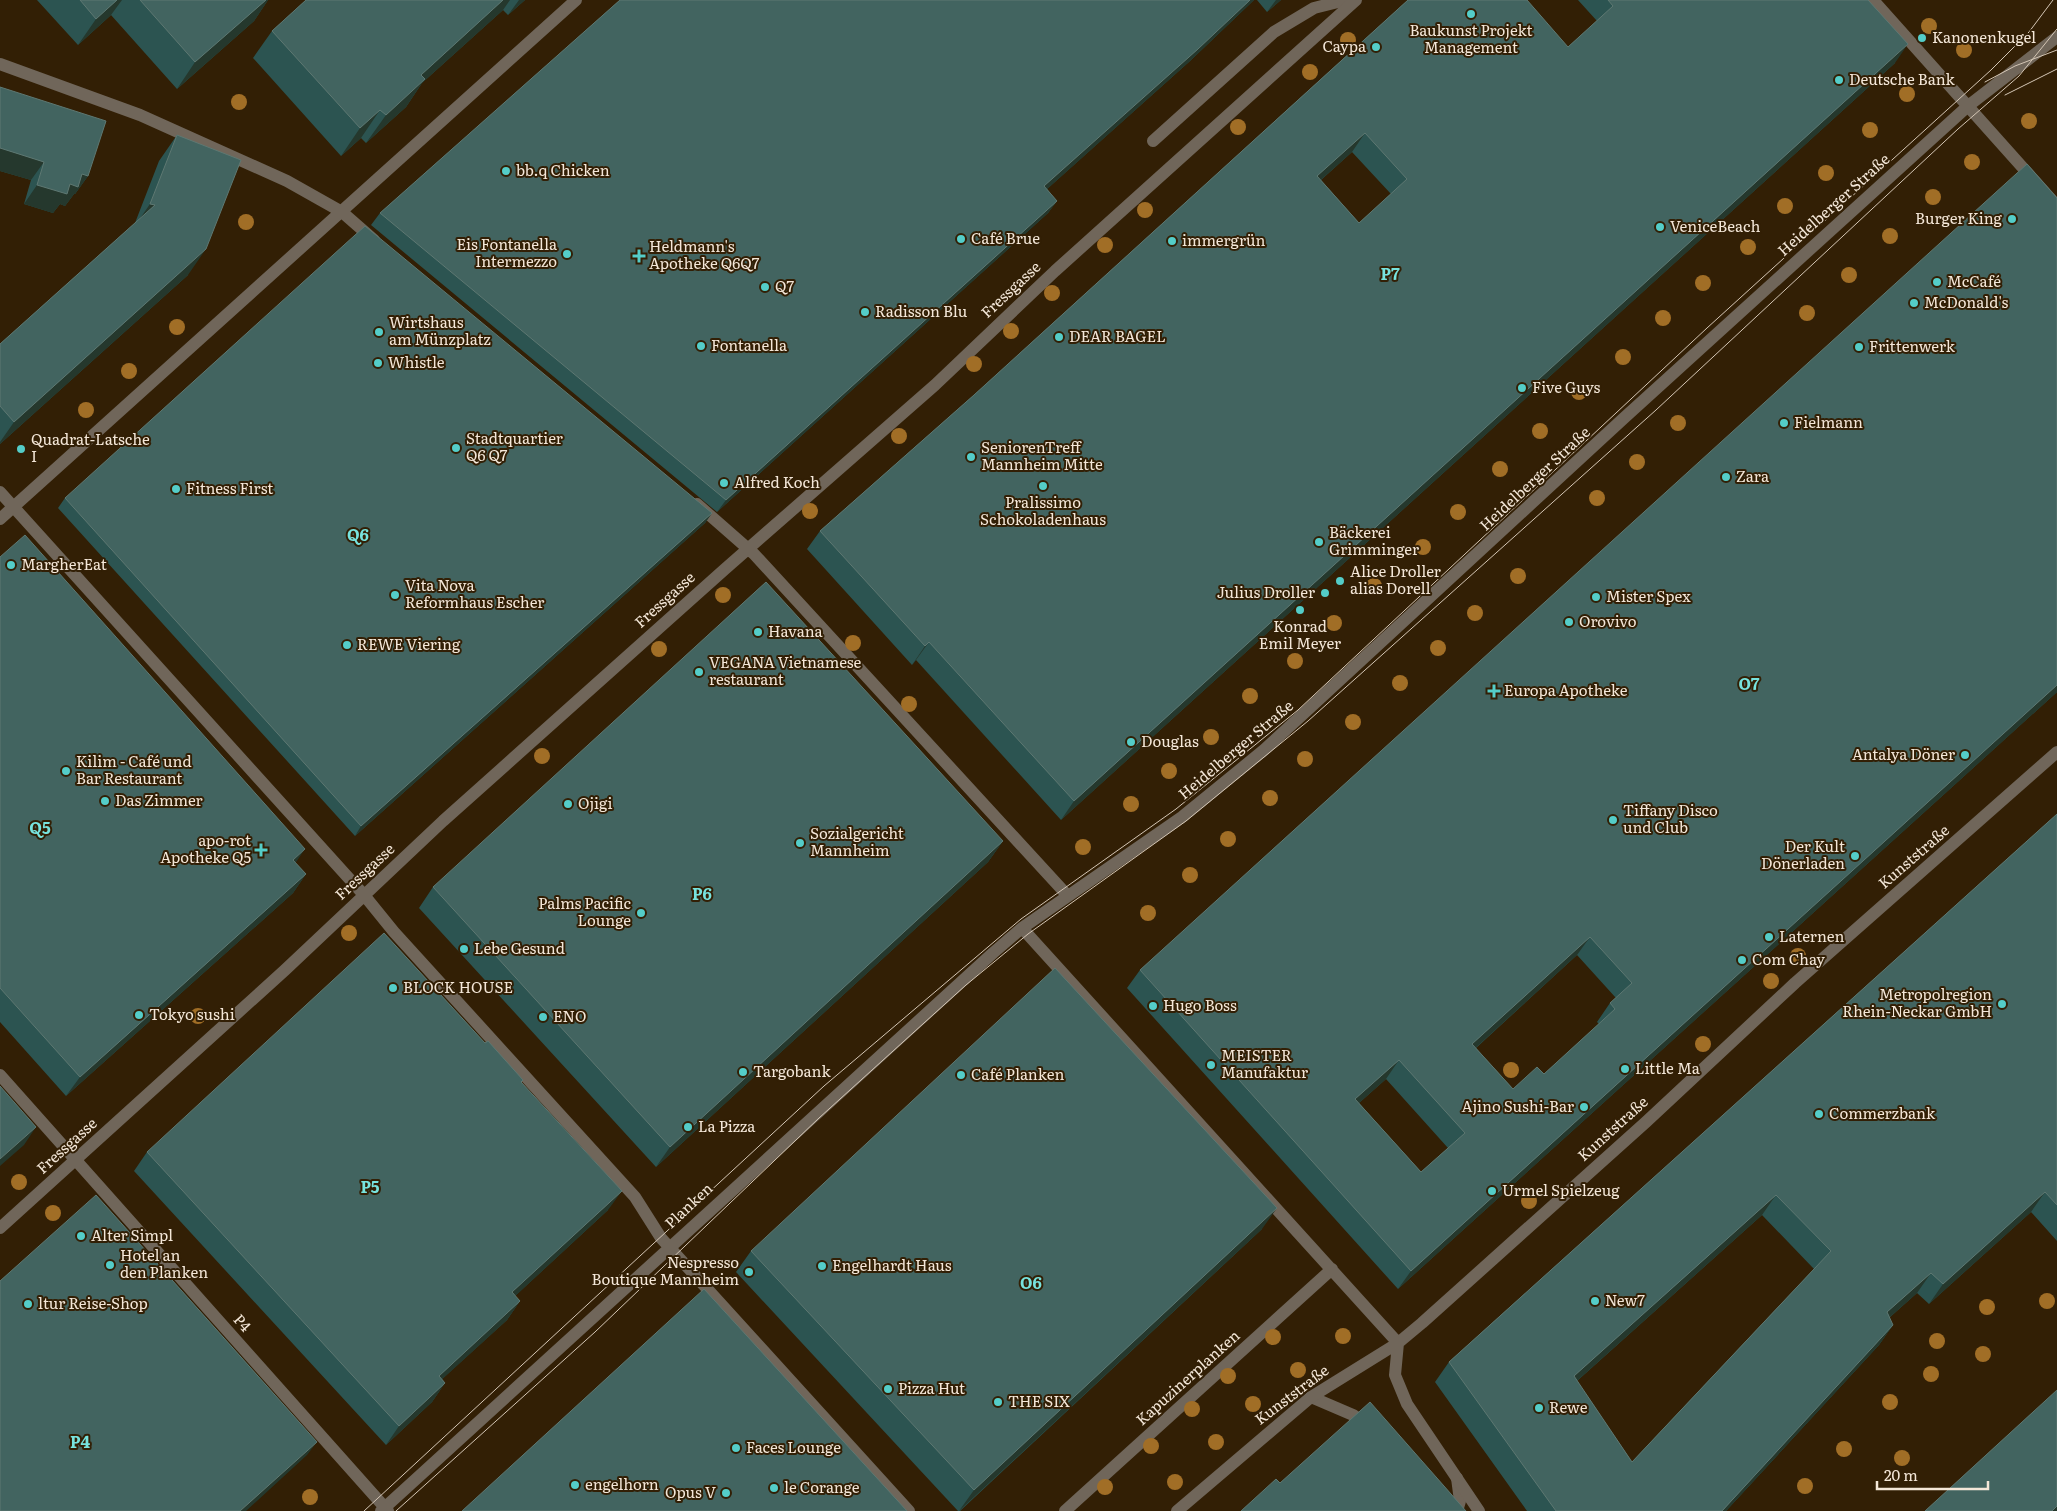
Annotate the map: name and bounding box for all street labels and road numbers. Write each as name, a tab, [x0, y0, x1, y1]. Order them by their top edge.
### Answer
street label: Heidelberger Straße	[1772, 147, 1894, 261]
street label: Fressgasse	[975, 255, 1045, 323]
street label: Heidelberger Straße	[1473, 420, 1595, 535]
street label: Fressgasse	[629, 565, 700, 632]
street label: Heidelberger Straße	[1172, 694, 1298, 804]
street label: Kunststraße	[1872, 818, 1954, 893]
street label: Fressgasse	[329, 837, 399, 905]
street label: Kunststraße	[1572, 1090, 1652, 1166]
street label: Fressgasse	[31, 1111, 102, 1178]
street label: Planken	[659, 1177, 717, 1233]
street label: P4	[229, 1308, 257, 1336]
street label: Kapuzinerplanken	[1130, 1324, 1244, 1430]
street label: Kunststraße	[1249, 1358, 1333, 1429]

